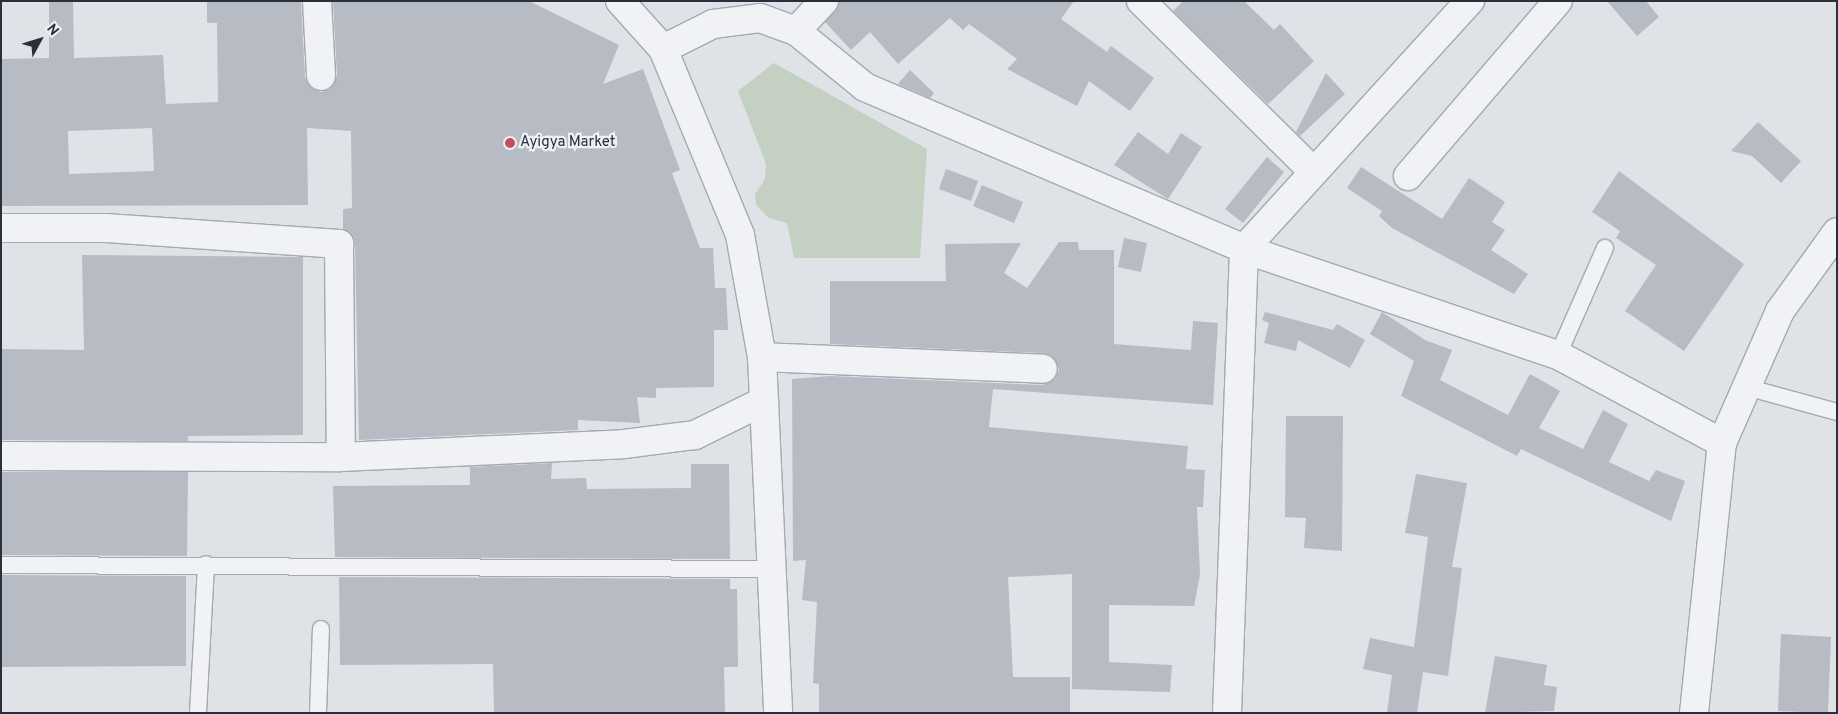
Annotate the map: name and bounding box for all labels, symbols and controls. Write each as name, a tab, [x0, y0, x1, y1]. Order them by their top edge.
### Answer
north arrow	[15, 15, 65, 65]
text: N	[42, 21, 62, 40]
place label: Ayigya Market	[520, 134, 615, 152]
marker: Ayigya Market	[504, 137, 516, 149]

